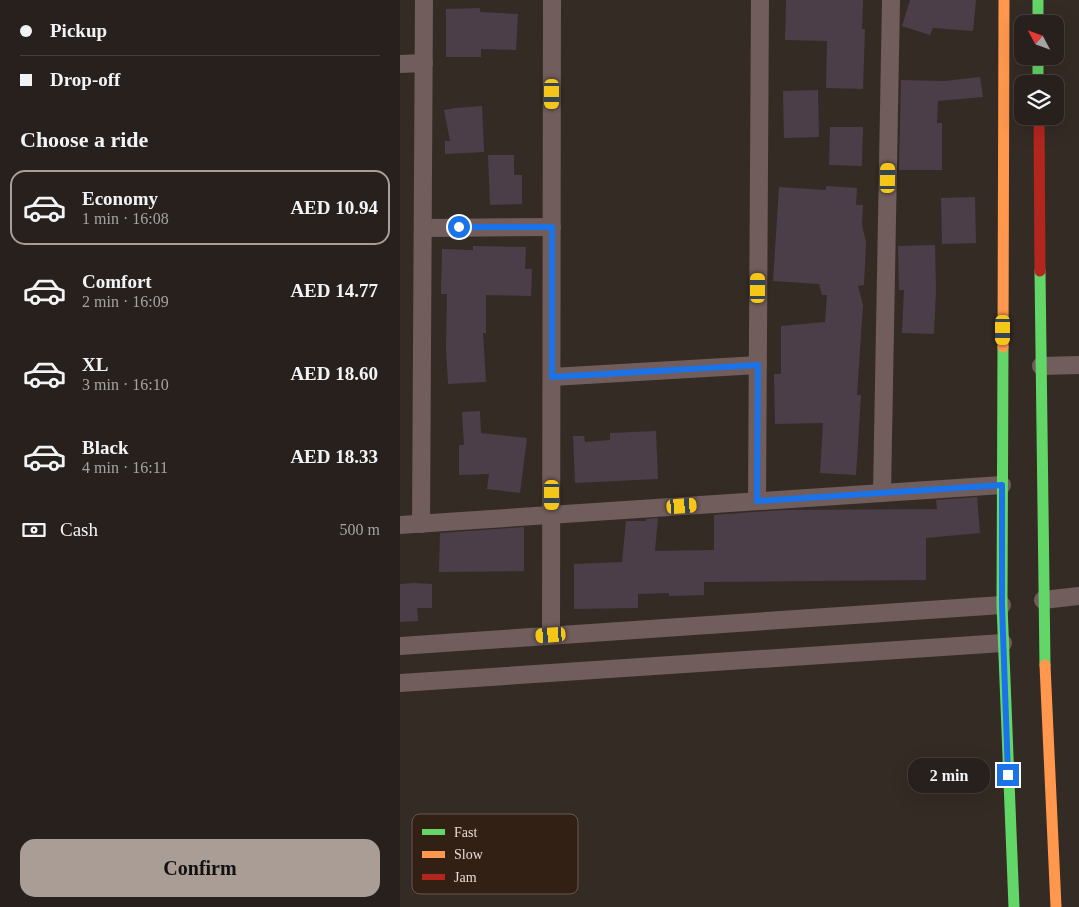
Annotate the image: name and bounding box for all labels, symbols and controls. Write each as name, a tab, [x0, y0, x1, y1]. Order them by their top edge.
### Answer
north arrow	[1014, 15, 1064, 65]
map controls	[1014, 15, 1064, 125]
text: Pickup	[50, 20, 107, 41]
text: Drop-off	[50, 69, 120, 90]
button: layers	[1014, 75, 1064, 125]
car	[544, 79, 559, 109]
text: Choose a ride	[20, 127, 148, 152]
car	[880, 163, 895, 193]
icon: car	[22, 185, 67, 230]
text: Economy	[82, 188, 158, 209]
text: AED 10.94	[290, 197, 378, 218]
text: 1 min · 16:08	[82, 210, 169, 227]
route start	[448, 216, 470, 238]
icon: car	[22, 268, 67, 313]
text: Comfort	[82, 271, 152, 292]
car	[750, 273, 765, 303]
text: AED 14.77	[290, 280, 378, 301]
text: 2 min · 16:09	[82, 293, 169, 310]
car	[995, 315, 1010, 345]
icon: car	[22, 351, 67, 396]
text: XL	[82, 354, 108, 375]
text: AED 18.60	[290, 363, 378, 384]
text: 3 min · 16:10	[82, 376, 169, 393]
icon: car	[22, 434, 67, 479]
text: Black	[82, 437, 128, 458]
text: AED 18.33	[290, 446, 378, 467]
text: 4 min · 16:11	[82, 459, 168, 476]
car	[544, 480, 559, 510]
car	[666, 497, 697, 515]
icon: cash	[20, 516, 48, 544]
text: Cash	[60, 519, 98, 540]
text: 500 m	[340, 521, 380, 538]
car	[535, 626, 566, 644]
callout: 2 min	[908, 758, 990, 792]
route end	[997, 764, 1019, 786]
text: 2 min	[930, 767, 968, 784]
legend	[412, 814, 578, 894]
text: Fast	[454, 825, 477, 840]
button: Confirm	[20, 839, 380, 897]
text: Slow	[454, 847, 484, 862]
text: Jam	[454, 870, 477, 885]

